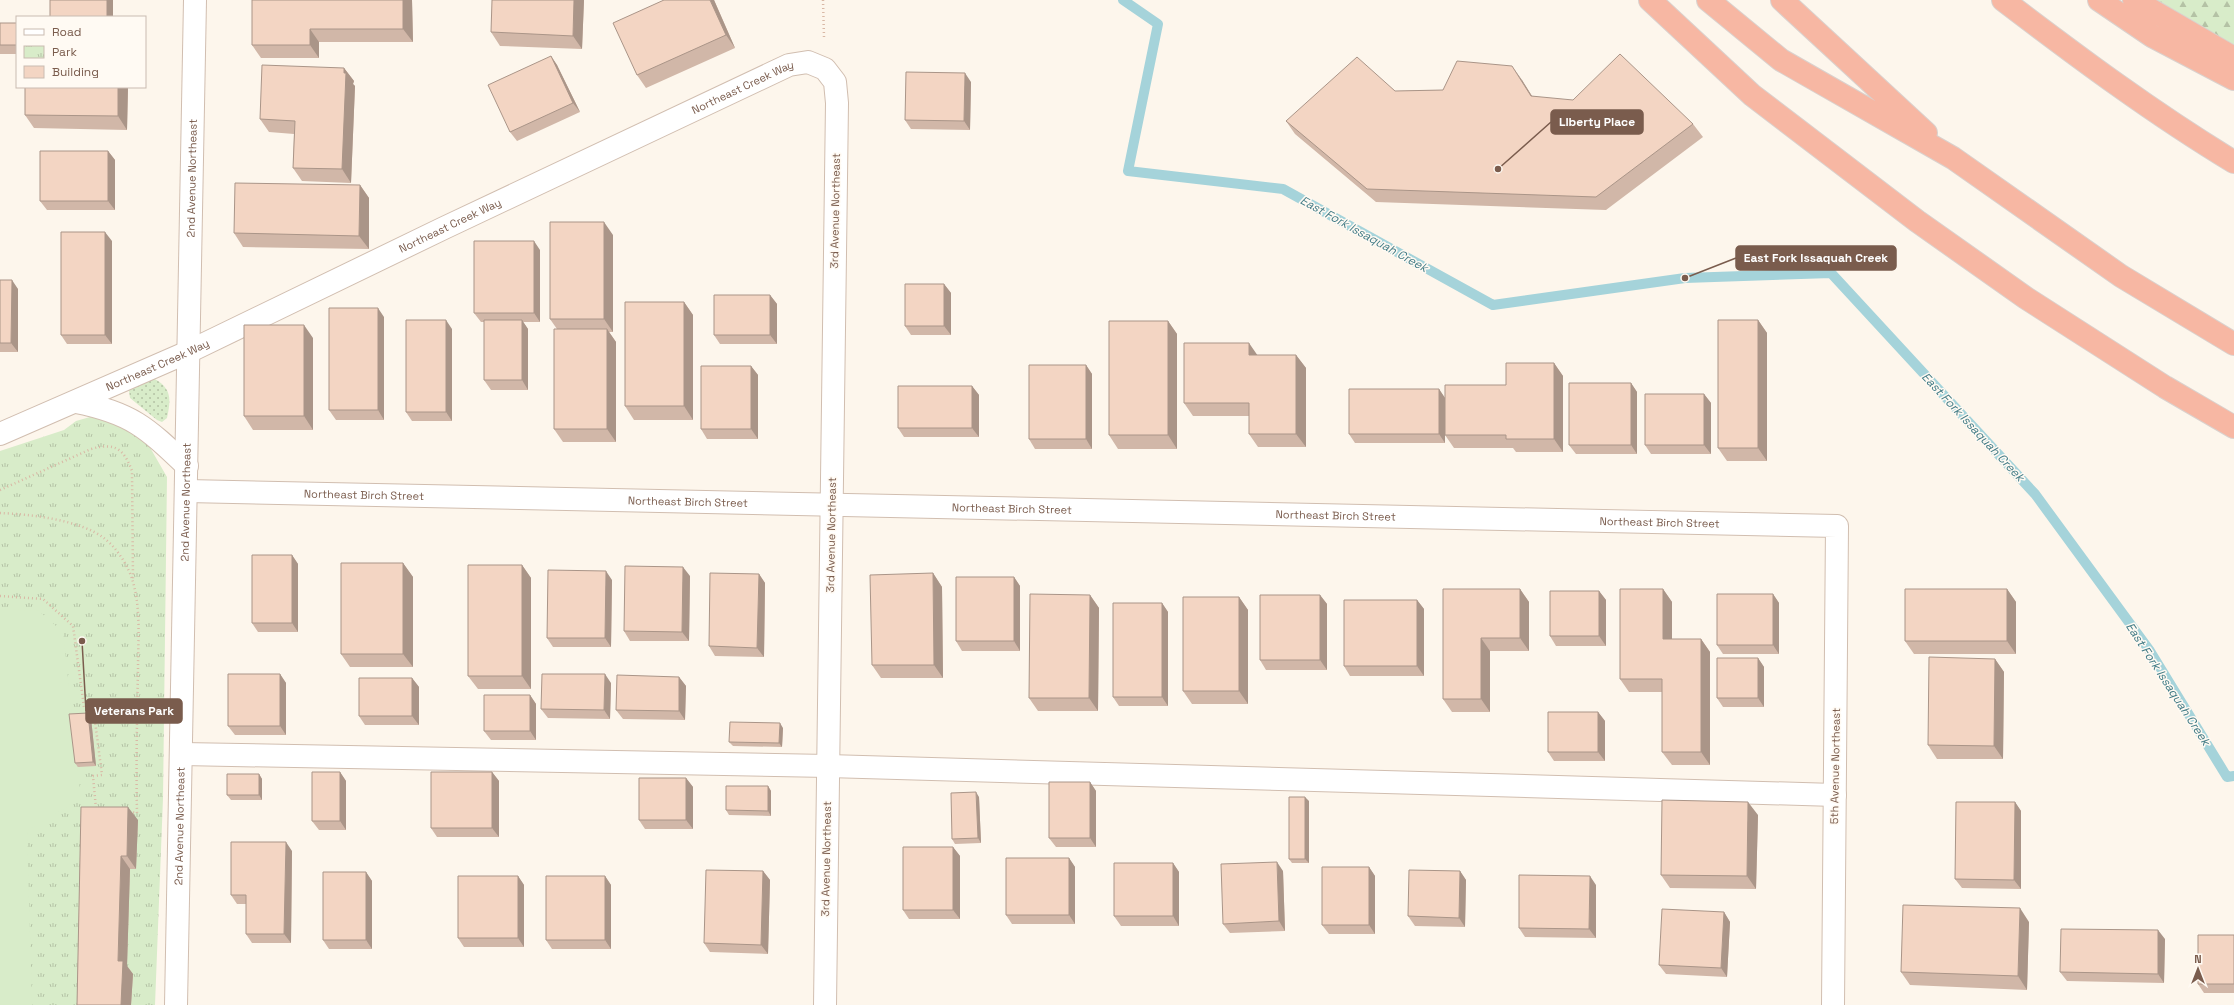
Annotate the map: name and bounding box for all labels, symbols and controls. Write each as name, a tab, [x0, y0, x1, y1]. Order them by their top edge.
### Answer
legend	[16, 16, 146, 88]
text: Road	[52, 24, 81, 40]
text: Park	[52, 44, 77, 60]
street label: Northeast Creek Way	[689, 57, 795, 117]
text: Building	[52, 64, 99, 80]
callout: Liberty Place	[1551, 110, 1643, 134]
text: Liberty Place	[1559, 114, 1635, 130]
street label: 2nd Avenue Northeast	[184, 119, 200, 238]
street label: 3rd Avenue Northeast	[827, 153, 843, 269]
water label: East Fork Issaquah Creek	[1297, 192, 1432, 277]
street label: Northeast Creek Way	[397, 195, 503, 256]
callout: East Fork Issaquah Creek	[1736, 246, 1896, 270]
text: East Fork Issaquah Creek	[1744, 250, 1888, 266]
street label: Northeast Creek Way	[104, 336, 211, 394]
water label: East Fork Issaquah Creek	[1918, 369, 2029, 486]
street label: 2nd Avenue Northeast	[177, 443, 194, 561]
street label: 3rd Avenue Northeast	[823, 477, 839, 593]
street label: Northeast Birch Street	[304, 486, 424, 503]
street label: Northeast Birch Street	[628, 493, 748, 510]
street label: Northeast Birch Street	[952, 500, 1072, 517]
street label: Northeast Birch Street	[1276, 507, 1396, 524]
street label: Northeast Birch Street	[1599, 514, 1720, 531]
water label: East Fork Issaquah Creek	[2122, 619, 2215, 750]
callout: Veterans Park	[86, 699, 182, 723]
text: Veterans Park	[94, 703, 174, 719]
street label: 5th Avenue Northeast	[1827, 708, 1843, 824]
street label: 2nd Avenue Northeast	[171, 767, 188, 885]
street label: 3rd Avenue Northeast	[818, 801, 834, 917]
north arrow	[2178, 949, 2218, 989]
text: N	[2194, 952, 2202, 966]

